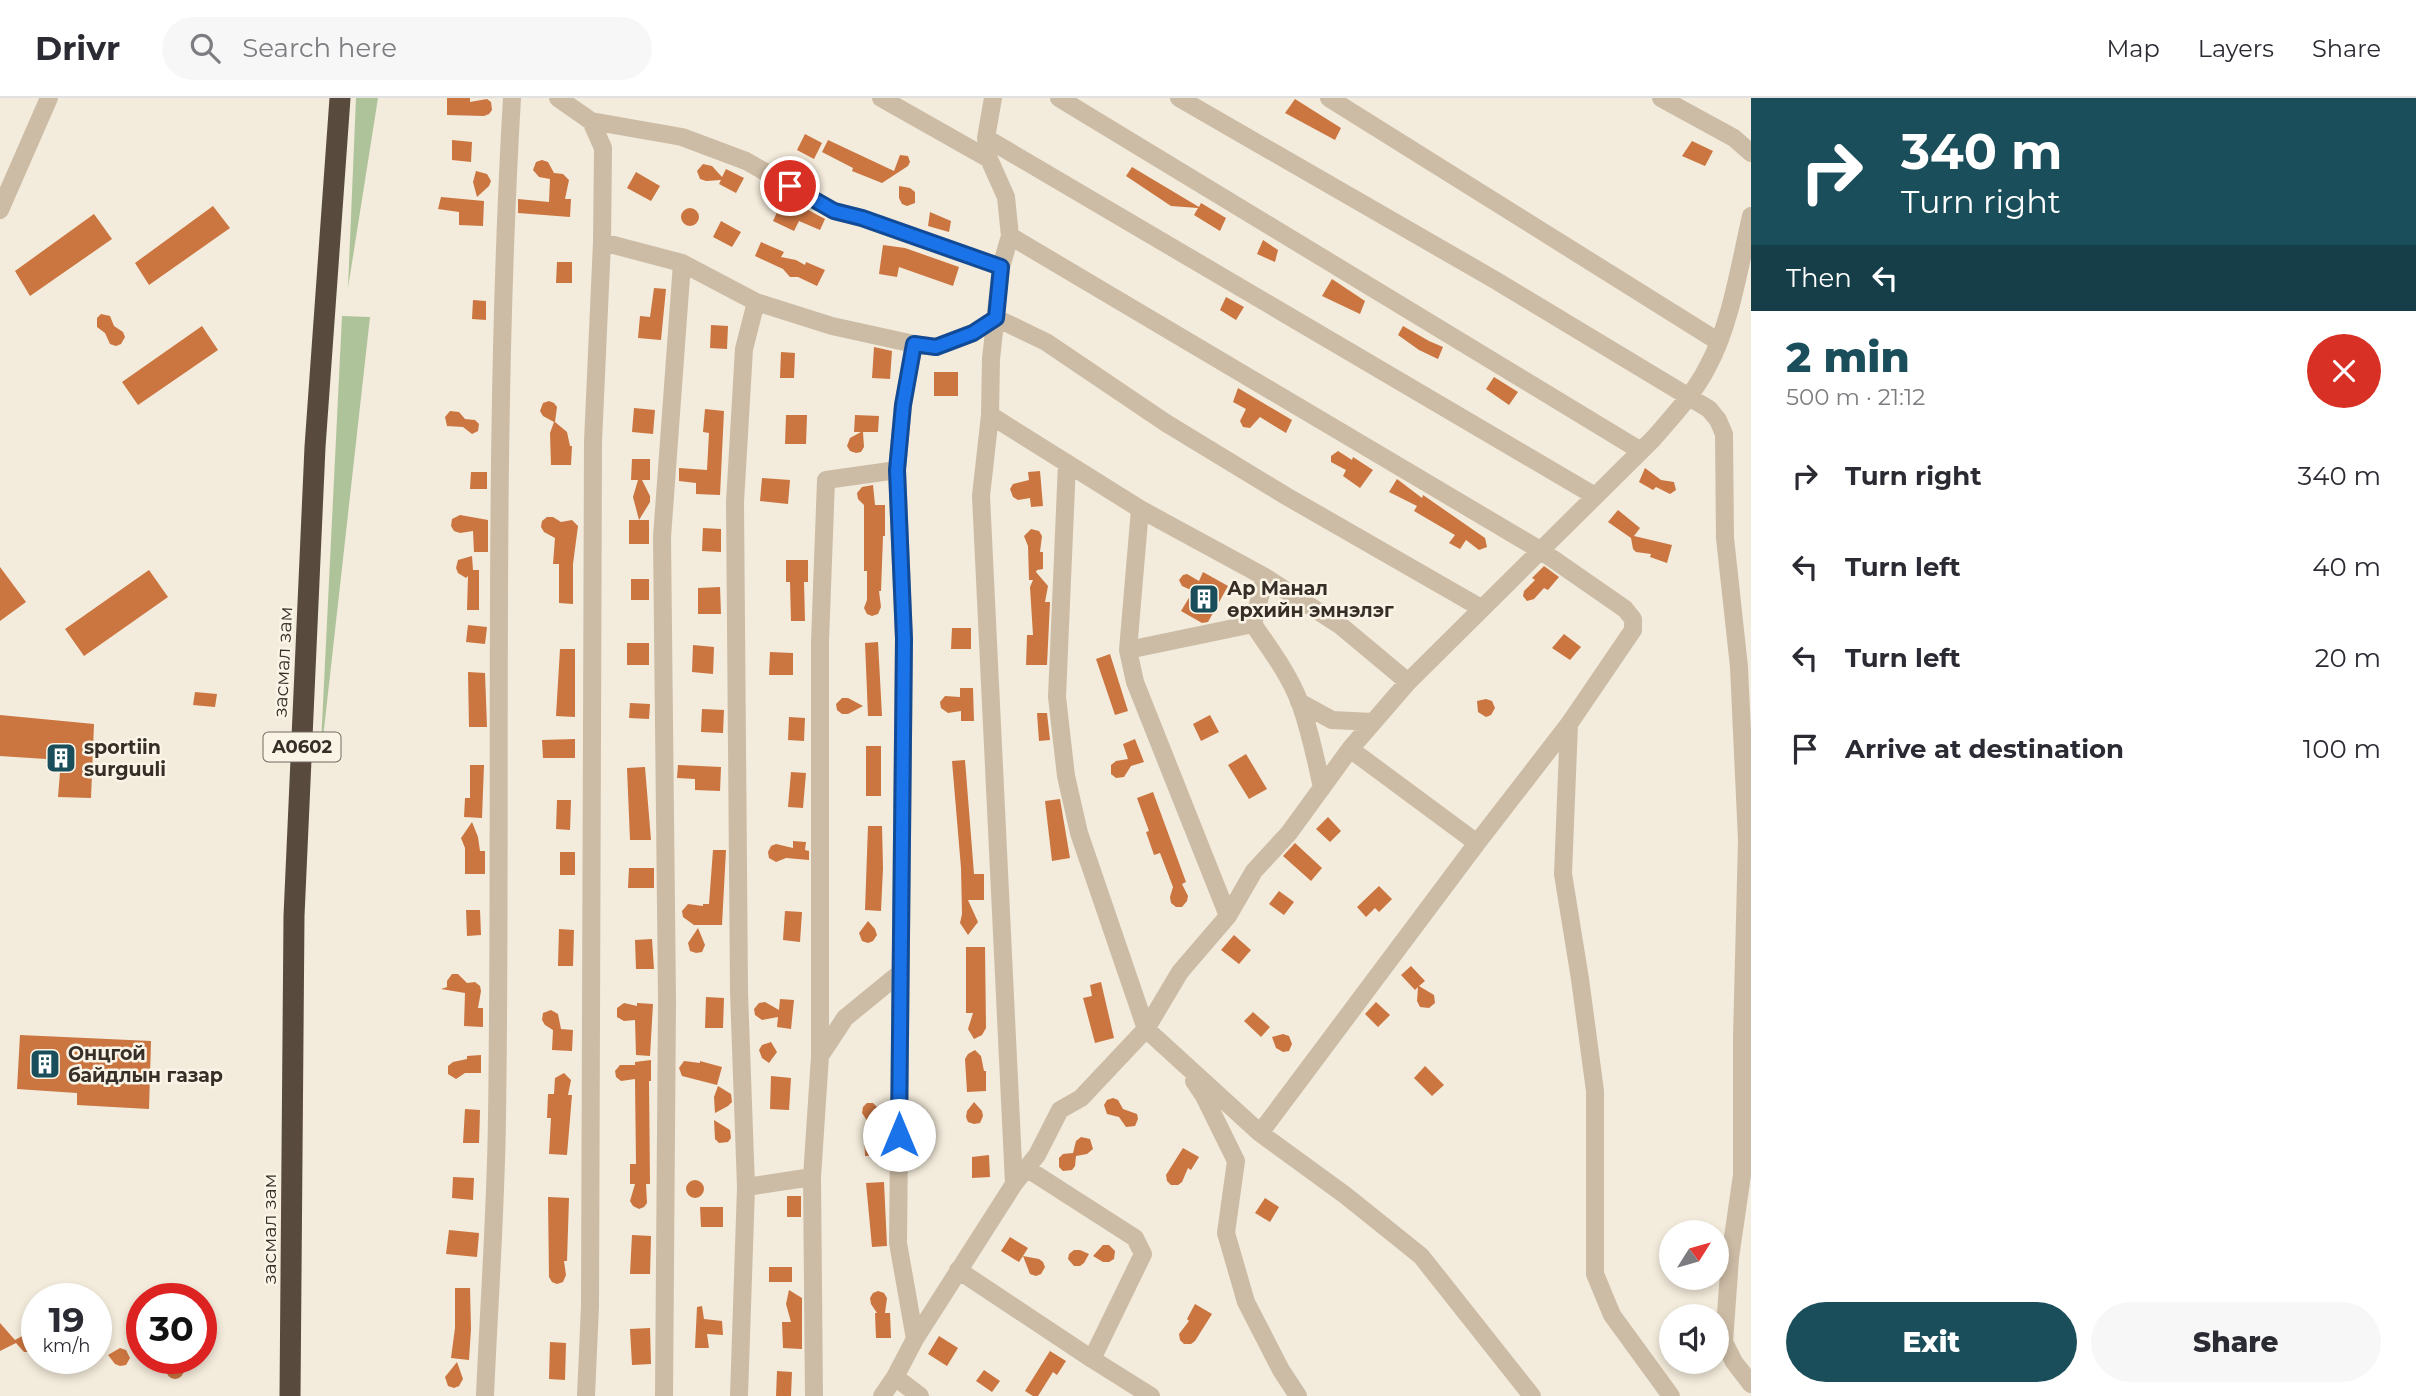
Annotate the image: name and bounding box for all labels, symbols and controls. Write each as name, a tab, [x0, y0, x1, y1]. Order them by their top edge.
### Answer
search box	[162, 17, 652, 80]
text: Drivr	[35, 28, 120, 68]
icon: search	[186, 29, 224, 67]
text: Search here	[242, 32, 397, 64]
text: Map	[2106, 34, 2160, 63]
text: Layers	[2198, 34, 2274, 63]
text: Share	[2312, 34, 2381, 63]
text: 340 m	[1901, 122, 2062, 181]
icon: right	[1786, 126, 1877, 217]
pin	[760, 156, 820, 216]
icon: arrive	[771, 167, 809, 205]
text: Turn right	[1901, 182, 2061, 221]
icon: left	[1866, 259, 1904, 297]
text: Then	[1786, 262, 1852, 294]
text: 2 min	[1786, 331, 1910, 383]
button: close	[2307, 334, 2381, 408]
text: 500 m · 21:12	[1786, 383, 1925, 411]
icon: right	[1786, 457, 1824, 495]
text: Turn right	[1845, 460, 1981, 492]
text: 340 m	[2298, 460, 2381, 492]
icon: left	[1786, 548, 1824, 586]
text: Turn left	[1845, 551, 1961, 583]
text: 40 m	[2312, 551, 2381, 583]
place label: Ар Манал өрхийн эмнэлэг	[1227, 577, 1394, 622]
building icon: Ар Манал өрхийн эмнэлэг	[1187, 582, 1221, 616]
street label: засмал зам	[269, 606, 297, 718]
icon: left	[1786, 639, 1824, 677]
text: Turn left	[1845, 642, 1961, 674]
text: 20 m	[2315, 642, 2381, 674]
icon: arrive	[1786, 730, 1824, 768]
road number: A0602	[264, 732, 340, 762]
text: Arrive at destination	[1845, 733, 2124, 765]
text: 100 m	[2303, 733, 2381, 765]
place label: sportiin surguuli	[84, 736, 166, 781]
building icon: sportiin surguuli	[44, 741, 78, 775]
place label: Онцгой байдлын газар	[68, 1042, 223, 1087]
building icon: Онцгой байдлын газар	[28, 1047, 62, 1081]
position arrow	[862, 1098, 936, 1172]
street label: засмал зам	[258, 1173, 281, 1285]
north arrow	[1659, 1220, 1729, 1290]
map controls	[1659, 1220, 1729, 1374]
speed limit sign: 30	[126, 1283, 217, 1374]
text: 19	[48, 1298, 85, 1341]
button: Exit	[1786, 1302, 2077, 1382]
button: Share	[2091, 1302, 2381, 1382]
button: sound	[1659, 1304, 1729, 1374]
text: km/h	[42, 1335, 91, 1357]

